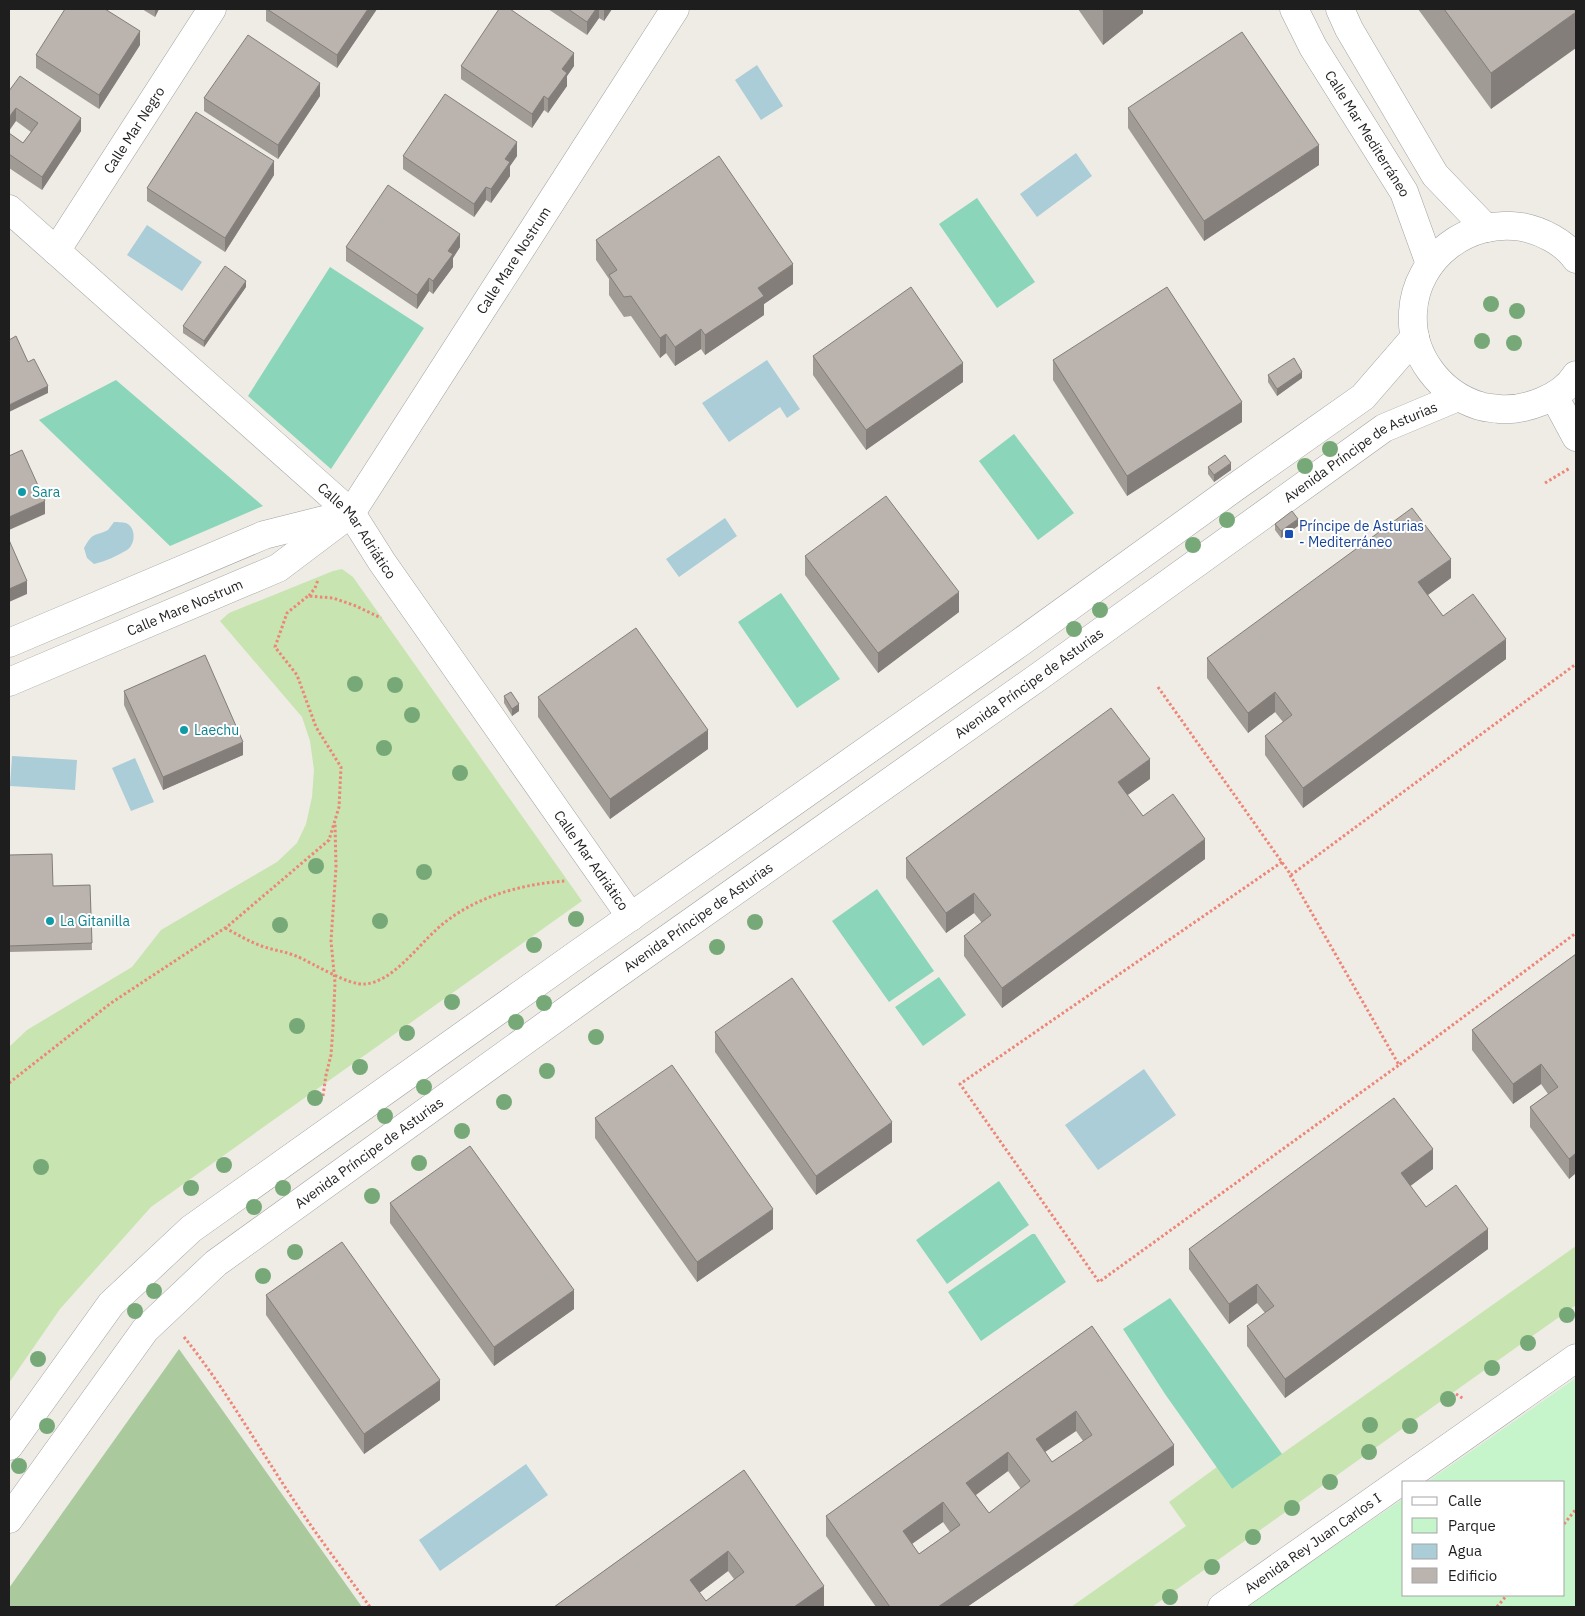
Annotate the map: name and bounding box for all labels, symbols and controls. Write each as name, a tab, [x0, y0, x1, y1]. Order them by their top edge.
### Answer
street label: Calle Mar Mediterráneo	[1321, 67, 1414, 200]
street label: Calle Mar Negro	[99, 83, 169, 177]
street label: Calle Mare Nostrum	[472, 203, 555, 317]
street label: Avenida Príncipe de Asturias	[1280, 398, 1440, 506]
street label: Calle Mar Adriático	[314, 478, 400, 583]
place label: Sara	[32, 483, 61, 501]
marker: Sara	[16, 486, 28, 498]
place label: Príncipe de Asturias - Mediterráneo	[1299, 517, 1424, 551]
marker: Príncipe de Asturias - Mediterráneo	[1283, 528, 1295, 540]
street label: Calle Mare Nostrum	[124, 575, 246, 640]
street label: Avenida Príncipe de Asturias	[951, 624, 1107, 742]
place label: Laechu	[194, 721, 239, 739]
marker: Laechu	[178, 724, 190, 736]
street label: Calle Mar Adriático	[550, 807, 633, 914]
street label: Avenida Príncipe de Asturias	[620, 858, 777, 976]
place label: La Gitanilla	[60, 912, 130, 930]
marker: La Gitanilla	[44, 915, 56, 927]
street label: Avenida Príncipe de Asturias	[291, 1093, 447, 1212]
legend	[1402, 1481, 1565, 1596]
street label: Avenida Rey Juan Carlos I	[1241, 1489, 1385, 1597]
text: Calle	[1448, 1491, 1482, 1510]
text: Parque	[1448, 1516, 1496, 1535]
text: Agua	[1448, 1541, 1482, 1560]
text: Edificio	[1448, 1566, 1497, 1585]

